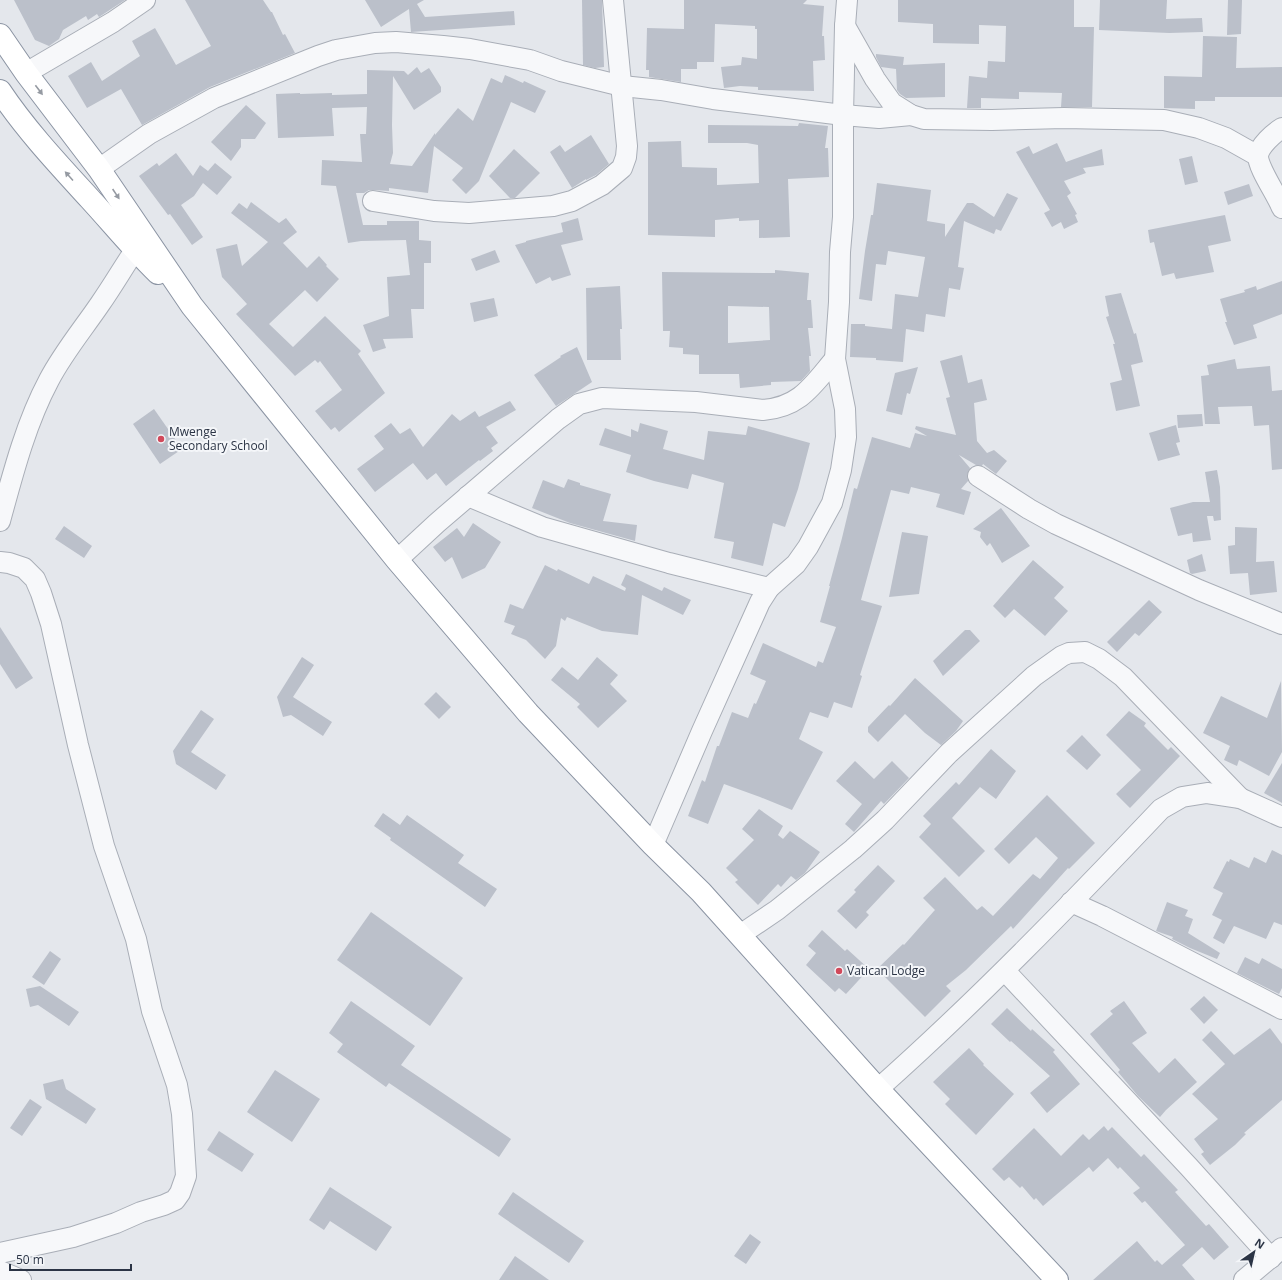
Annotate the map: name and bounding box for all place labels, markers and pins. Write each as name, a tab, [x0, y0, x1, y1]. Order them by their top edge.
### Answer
place label: Mwenge Secondary School	[169, 423, 268, 454]
marker: Mwenge Secondary School	[156, 434, 166, 444]
place label: Vatican Lodge	[847, 962, 925, 979]
marker: Vatican Lodge	[834, 966, 844, 976]

